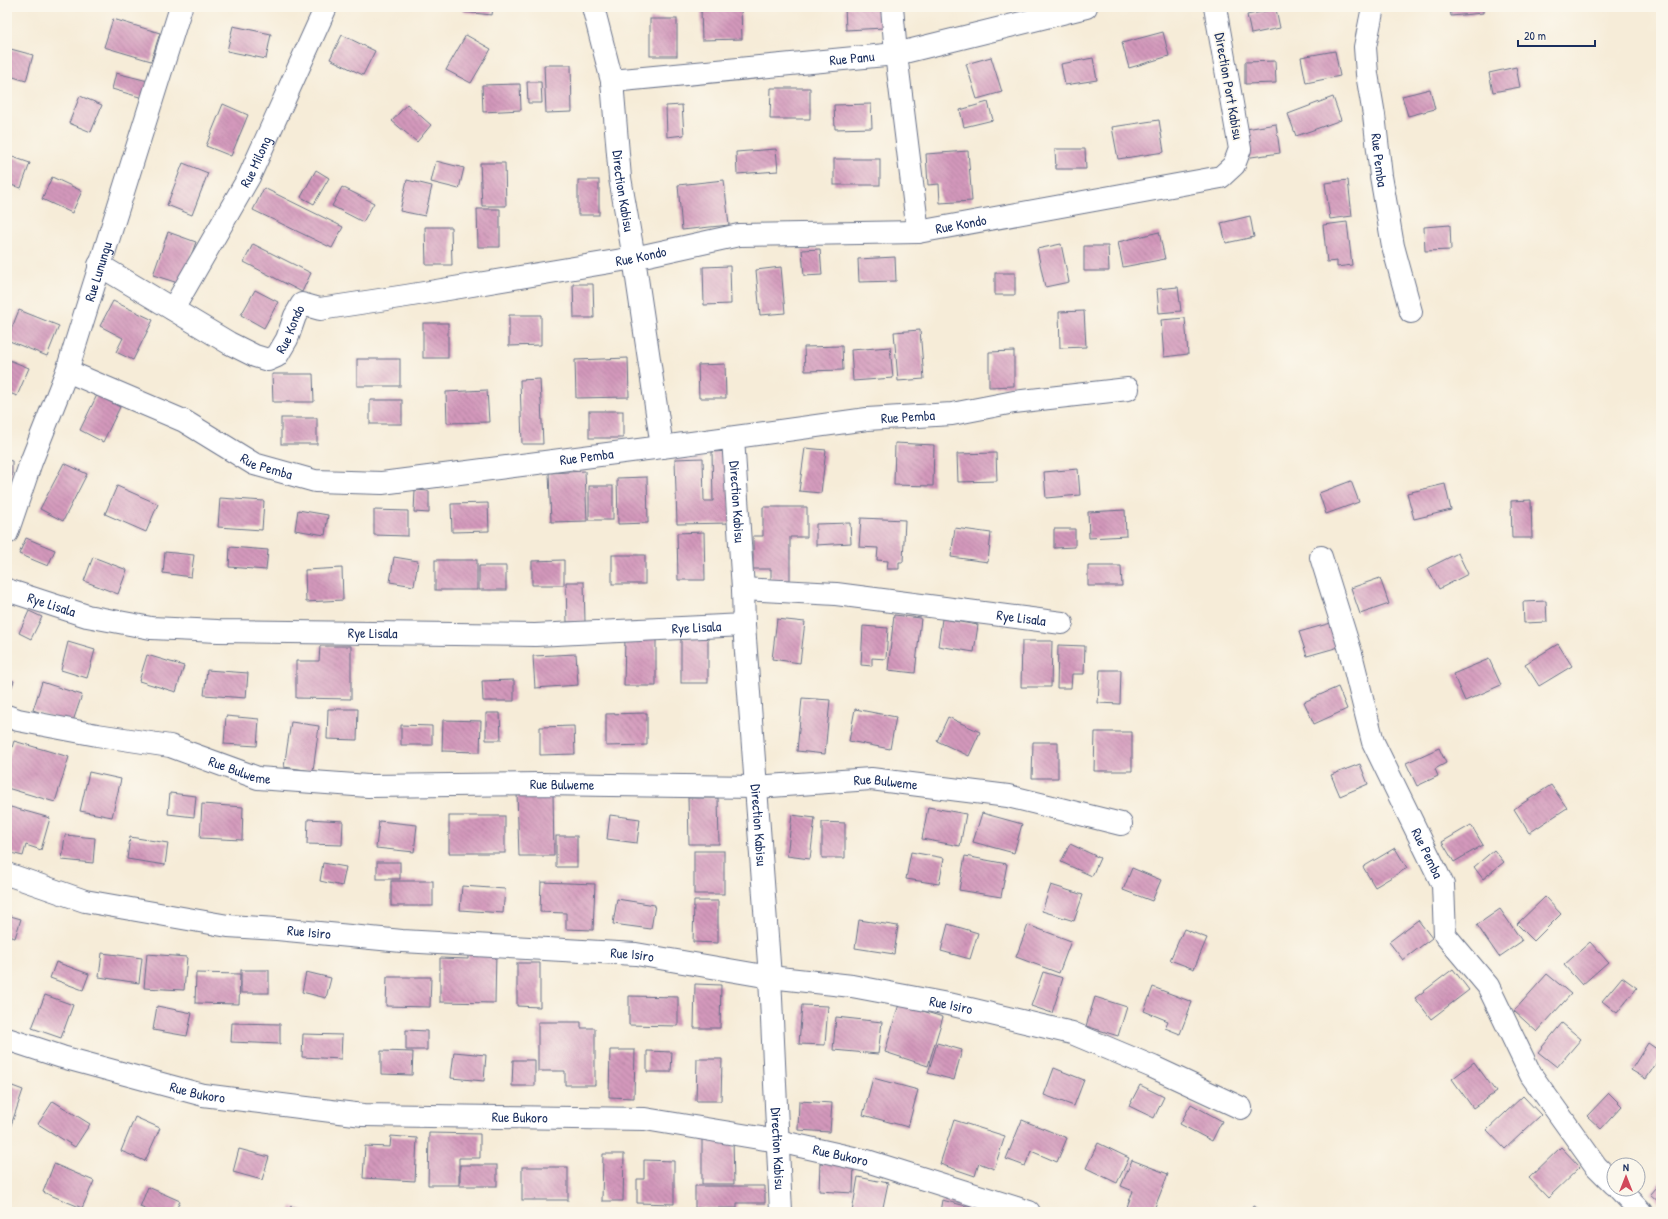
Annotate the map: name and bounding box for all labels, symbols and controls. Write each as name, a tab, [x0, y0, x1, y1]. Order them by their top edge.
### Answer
scale bar	[1518, 22, 1595, 48]
text: 20 m	[1524, 27, 1546, 44]
street label: Direction Port Kabisu	[1211, 31, 1248, 141]
street label: Rue Panu	[829, 46, 876, 69]
street label: Rue Pemba	[1367, 132, 1393, 189]
street label: Rue Milong	[235, 133, 276, 191]
street label: Direction Kabisu	[609, 149, 639, 233]
street label: Rue Kondo	[934, 210, 988, 238]
street label: Rue Lunungu	[79, 239, 116, 304]
street label: Rue Kondo	[614, 241, 668, 270]
street label: Rue Kondo	[271, 301, 309, 357]
street label: Rue Pemba	[880, 405, 936, 427]
street label: Rue Pemba	[559, 443, 615, 469]
street label: Rue Pemba	[237, 448, 295, 483]
street label: Direction Kabisu	[726, 460, 750, 544]
street label: Rye Lisala	[25, 587, 79, 621]
street label: Rye Lisala	[996, 605, 1048, 630]
street label: Rye Lisala	[671, 616, 722, 638]
street label: Rye Lisala	[348, 623, 398, 643]
street label: Rue Bulweme	[206, 751, 272, 788]
street label: Rue Bulweme	[853, 769, 919, 794]
street label: Rue Bulweme	[530, 774, 595, 794]
street label: Direction Kabisu	[747, 783, 772, 867]
street label: Rue Pemba	[1407, 825, 1448, 882]
street label: Rue Isiro	[286, 920, 332, 943]
street label: Rue Isiro	[610, 943, 656, 966]
street label: Rue Isiro	[928, 991, 975, 1018]
street label: Rue Bukoro	[168, 1077, 227, 1107]
street label: Rue Bukoro	[492, 1107, 548, 1127]
street label: Direction Kabisu	[767, 1107, 790, 1190]
street label: Rue Bukoro	[811, 1139, 870, 1170]
north arrow	[1606, 1157, 1646, 1197]
text: N	[1623, 1160, 1629, 1174]

